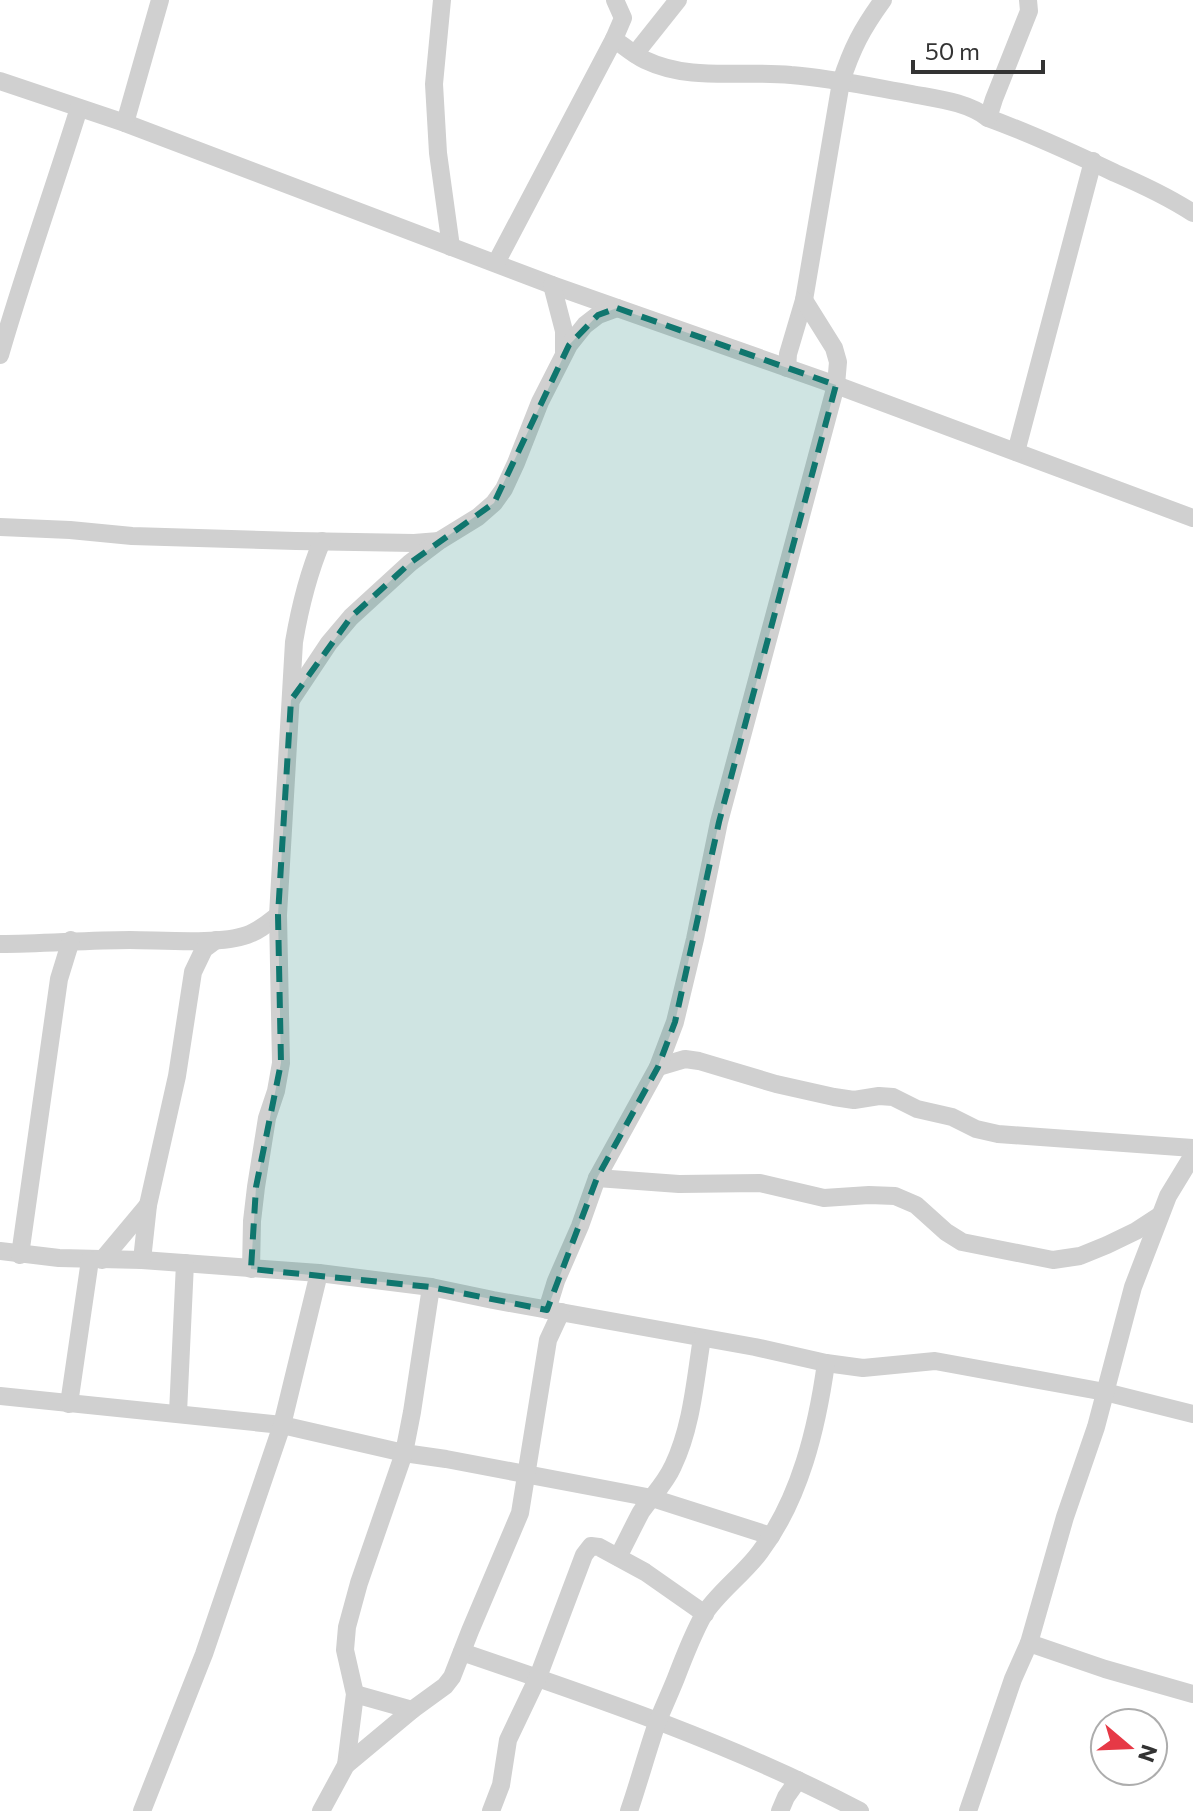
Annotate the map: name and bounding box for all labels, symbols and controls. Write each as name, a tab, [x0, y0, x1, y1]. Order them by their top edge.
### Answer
scale bar	[913, 24, 1043, 74]
text: 50 m	[925, 36, 980, 65]
north arrow	[1089, 1707, 1169, 1787]
text: N	[1133, 1741, 1164, 1766]

